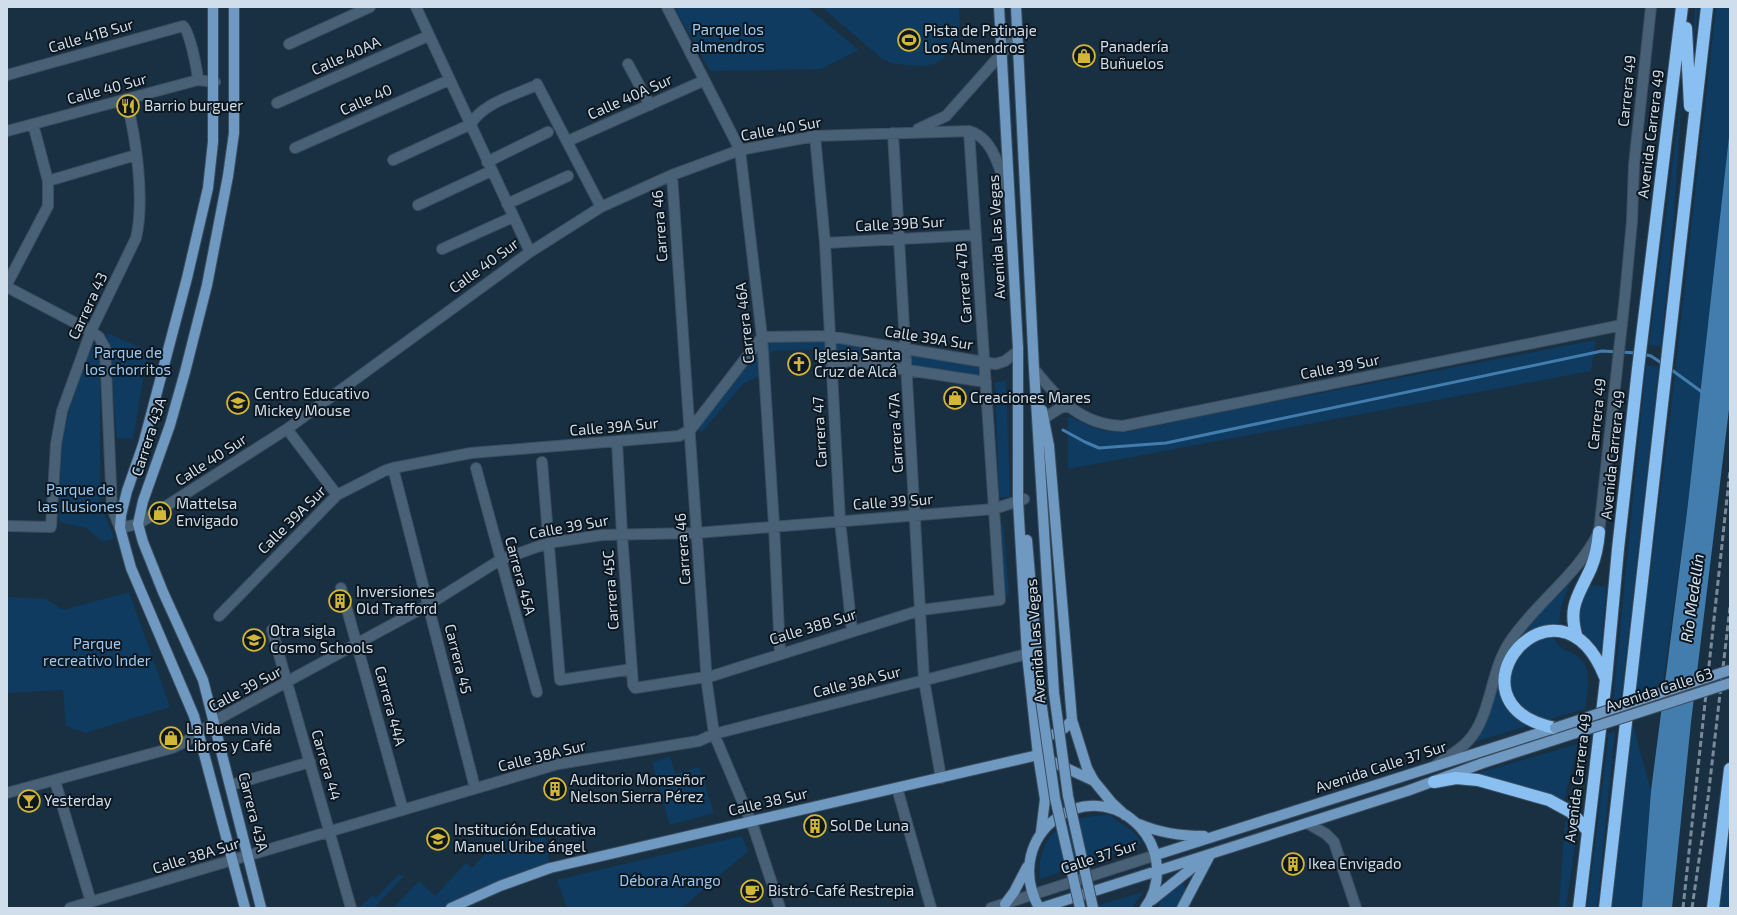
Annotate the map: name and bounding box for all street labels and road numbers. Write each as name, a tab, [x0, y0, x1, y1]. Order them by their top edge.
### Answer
street label: Calle 41B Sur	[46, 14, 135, 56]
street label: Calle 40AA	[308, 32, 384, 78]
street label: Carrera 49	[1613, 54, 1639, 128]
street label: Avenida Carrera 49	[1633, 68, 1667, 199]
street label: Calle 40 Sur	[65, 69, 149, 107]
street label: Calle 40A Sur	[585, 69, 675, 123]
street label: Calle 40	[337, 80, 395, 119]
street label: Calle 40 Sur	[739, 112, 823, 144]
street label: Avenida Las Vegas	[984, 174, 1008, 300]
street label: Carrera 46	[648, 189, 670, 263]
street label: Calle 39B Sur	[855, 212, 945, 234]
street label: Calle 40 Sur	[445, 234, 522, 296]
street label: Carrera 47B	[951, 242, 975, 324]
street label: Carrera 43	[64, 269, 110, 342]
street label: Carrera 46A	[731, 281, 757, 365]
street label: Calle 39A Sur	[884, 321, 975, 353]
street label: Calle 39 Sur	[1299, 350, 1381, 383]
street label: Carrera 49	[1583, 377, 1609, 451]
street label: Avenida Carrera 49	[1596, 389, 1628, 520]
street label: Carrera 47A	[884, 392, 906, 473]
street label: Carrera 43A	[127, 395, 169, 478]
street label: Carrera 47	[808, 396, 830, 468]
street label: Calle 39A Sur	[569, 413, 659, 439]
street label: Calle 40 Sur	[171, 429, 250, 489]
street label: Calle 39A Sur	[253, 481, 329, 557]
street label: Calle 39 Sur	[852, 489, 934, 513]
street label: Calle 39 Sur	[528, 510, 610, 542]
street label: Carrera 46	[671, 512, 693, 586]
street label: Carrera 45A	[502, 534, 540, 618]
street label: Carrera 45C	[598, 549, 622, 631]
street label: Avenida Las Vegas	[1022, 578, 1048, 704]
street label: Calle 38B Sur	[767, 604, 858, 648]
street label: Carrera 45	[442, 622, 476, 696]
street label: Calle 39 Sur	[205, 661, 284, 715]
street label: Calle 38A Sur	[811, 661, 903, 701]
street label: Avenida Calle 63	[1603, 663, 1715, 715]
street label: Carrera 44A	[372, 664, 410, 748]
street label: Avenida Carrera 49	[1560, 712, 1594, 843]
street label: Carrera 44	[308, 727, 346, 802]
street label: Calle 38A Sur	[496, 735, 588, 775]
street label: Avenida Calle 37 Sur	[1313, 736, 1449, 796]
street label: Carrera 43A	[235, 770, 273, 854]
street label: Calle 38 Sur	[726, 783, 809, 819]
street label: Calle 38A Sur	[150, 833, 241, 877]
street label: Calle 37 Sur	[1058, 835, 1139, 877]

